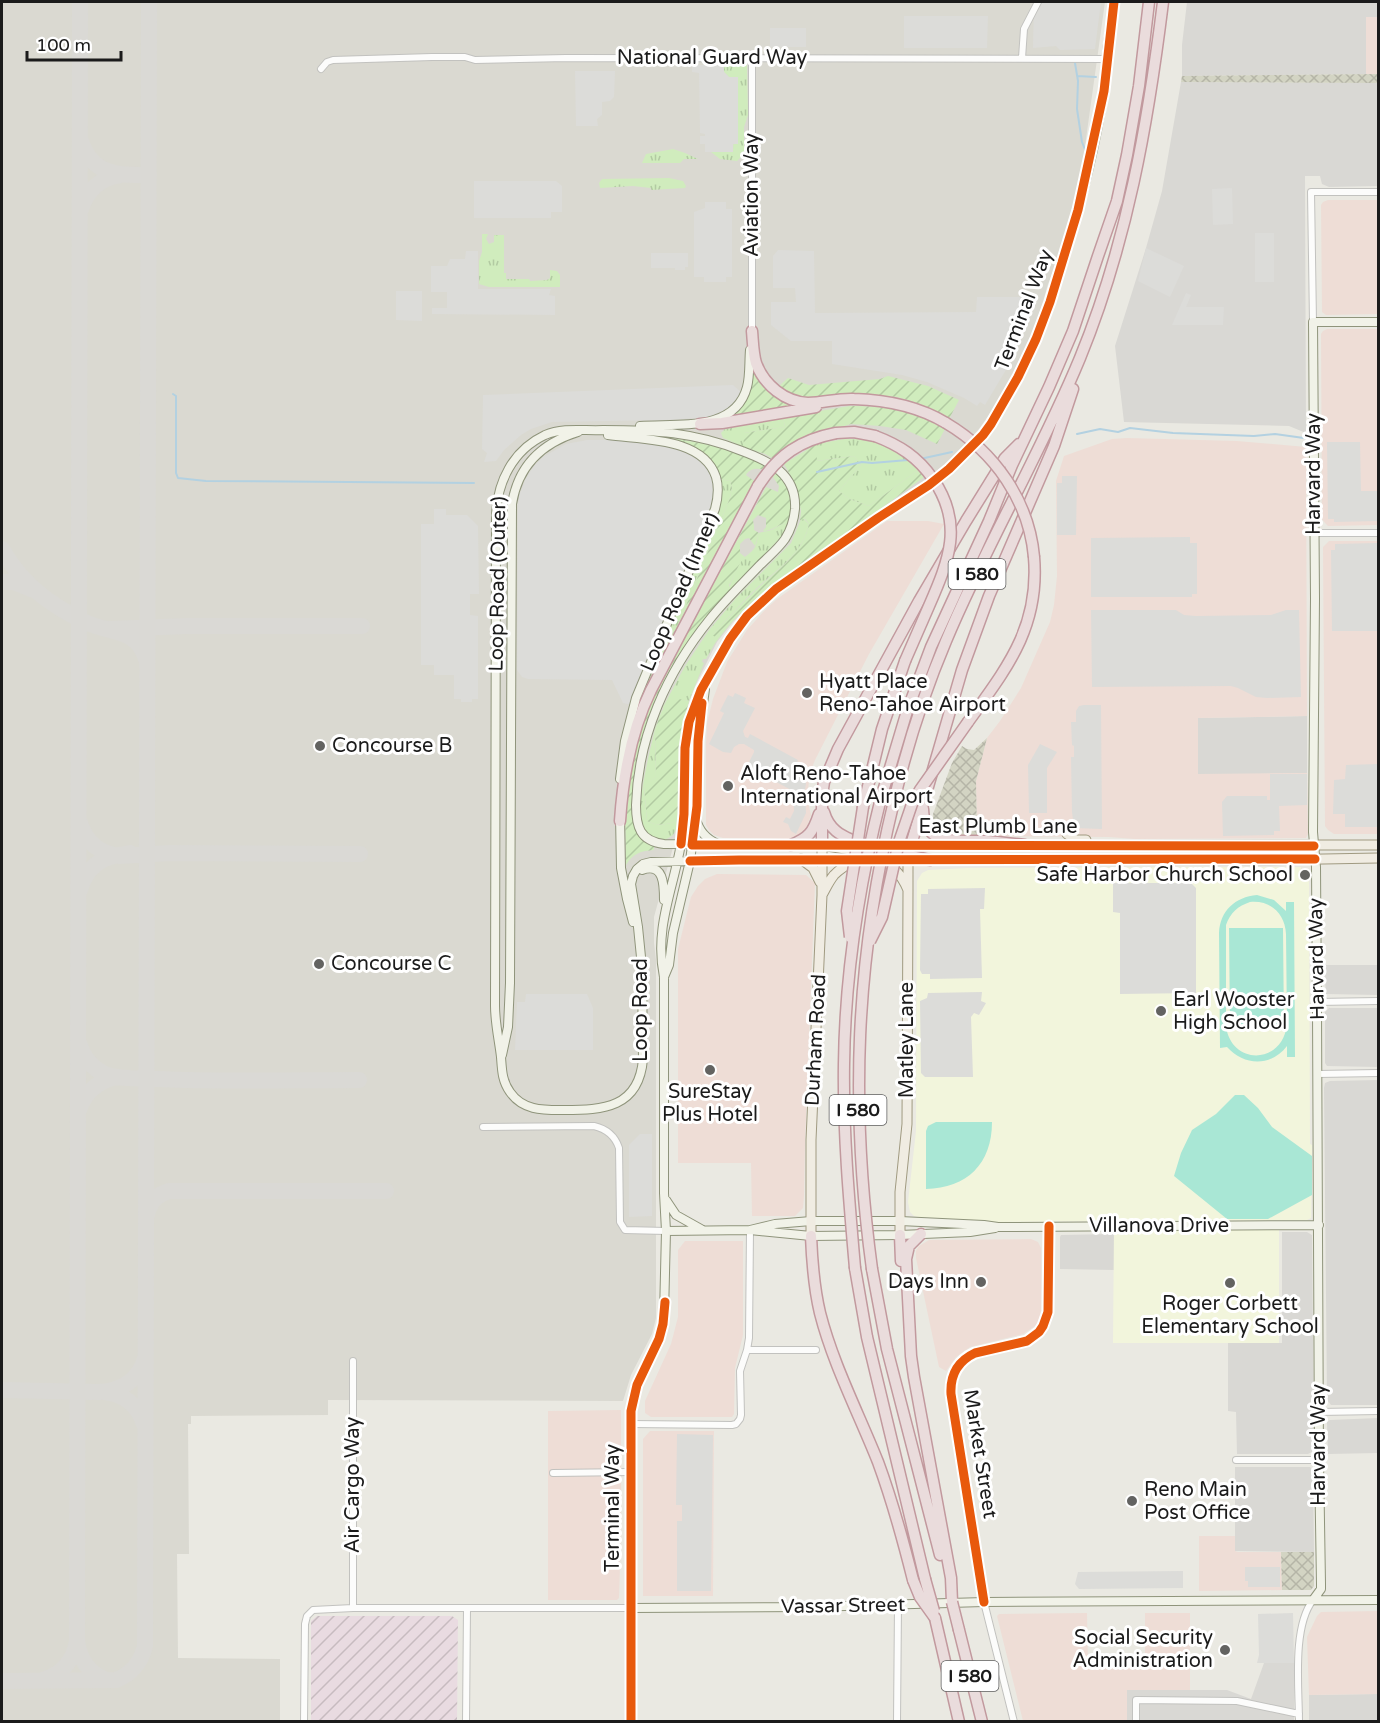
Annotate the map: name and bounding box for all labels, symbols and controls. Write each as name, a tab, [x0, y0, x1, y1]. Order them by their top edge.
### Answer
scale bar	[27, 24, 122, 62]
text: 100 m	[36, 34, 91, 56]
street label: National Guard Way	[617, 46, 807, 70]
street label: Aviation Way	[740, 133, 764, 257]
street label: Terminal Way	[990, 246, 1058, 374]
street label: Harvard Way	[1302, 413, 1326, 535]
street label: Loop Road (Outer)	[484, 496, 512, 672]
street label: Loop Road (Inner)	[636, 509, 724, 675]
road number: I 580	[948, 559, 1006, 589]
place label: Hyatt Place Reno-Tahoe Airport	[819, 670, 1006, 717]
marker: Hyatt Place Reno-Tahoe Airport	[800, 686, 814, 700]
place label: Concourse B	[332, 734, 452, 758]
marker: Concourse B	[313, 739, 327, 753]
place label: Aloft Reno-Tahoe International Airport	[740, 762, 933, 809]
marker: Aloft Reno-Tahoe International Airport	[721, 779, 735, 793]
street label: East Plumb Lane	[918, 815, 1078, 839]
place label: Safe Harbor Church School	[1036, 863, 1293, 887]
marker: Safe Harbor Church School	[1298, 868, 1312, 882]
street label: Harvard Way	[1304, 897, 1330, 1020]
place label: Concourse C	[331, 952, 452, 976]
marker: Concourse C	[312, 957, 326, 971]
street label: Loop Road	[629, 958, 653, 1062]
street label: Durham Road	[801, 973, 831, 1107]
street label: Matley Lane	[895, 982, 919, 1098]
place label: Earl Wooster High School	[1173, 988, 1295, 1035]
marker: Earl Wooster High School	[1154, 1004, 1168, 1018]
marker: SureStay Plus Hotel	[703, 1063, 717, 1077]
place label: SureStay Plus Hotel	[662, 1080, 758, 1127]
road number: I 580	[830, 1095, 886, 1125]
street label: Villanova Drive	[1089, 1214, 1229, 1238]
place label: Days Inn	[888, 1270, 969, 1294]
marker: Days Inn	[974, 1275, 988, 1289]
marker: Roger Corbett Elementary School	[1223, 1276, 1237, 1290]
place label: Roger Corbett Elementary School	[1141, 1292, 1319, 1339]
street label: Harvard Way	[1307, 1384, 1331, 1506]
street label: Market Street	[958, 1388, 1002, 1521]
street label: Air Cargo Way	[341, 1417, 365, 1553]
street label: Terminal Way	[601, 1444, 625, 1572]
place label: Reno Main Post Office	[1144, 1478, 1250, 1525]
marker: Reno Main Post Office	[1125, 1494, 1139, 1508]
street label: Vassar Street	[781, 1593, 906, 1619]
place label: Social Security Administration	[1072, 1626, 1213, 1673]
marker: Social Security Administration	[1218, 1643, 1232, 1657]
road number: I 580	[942, 1661, 998, 1691]

